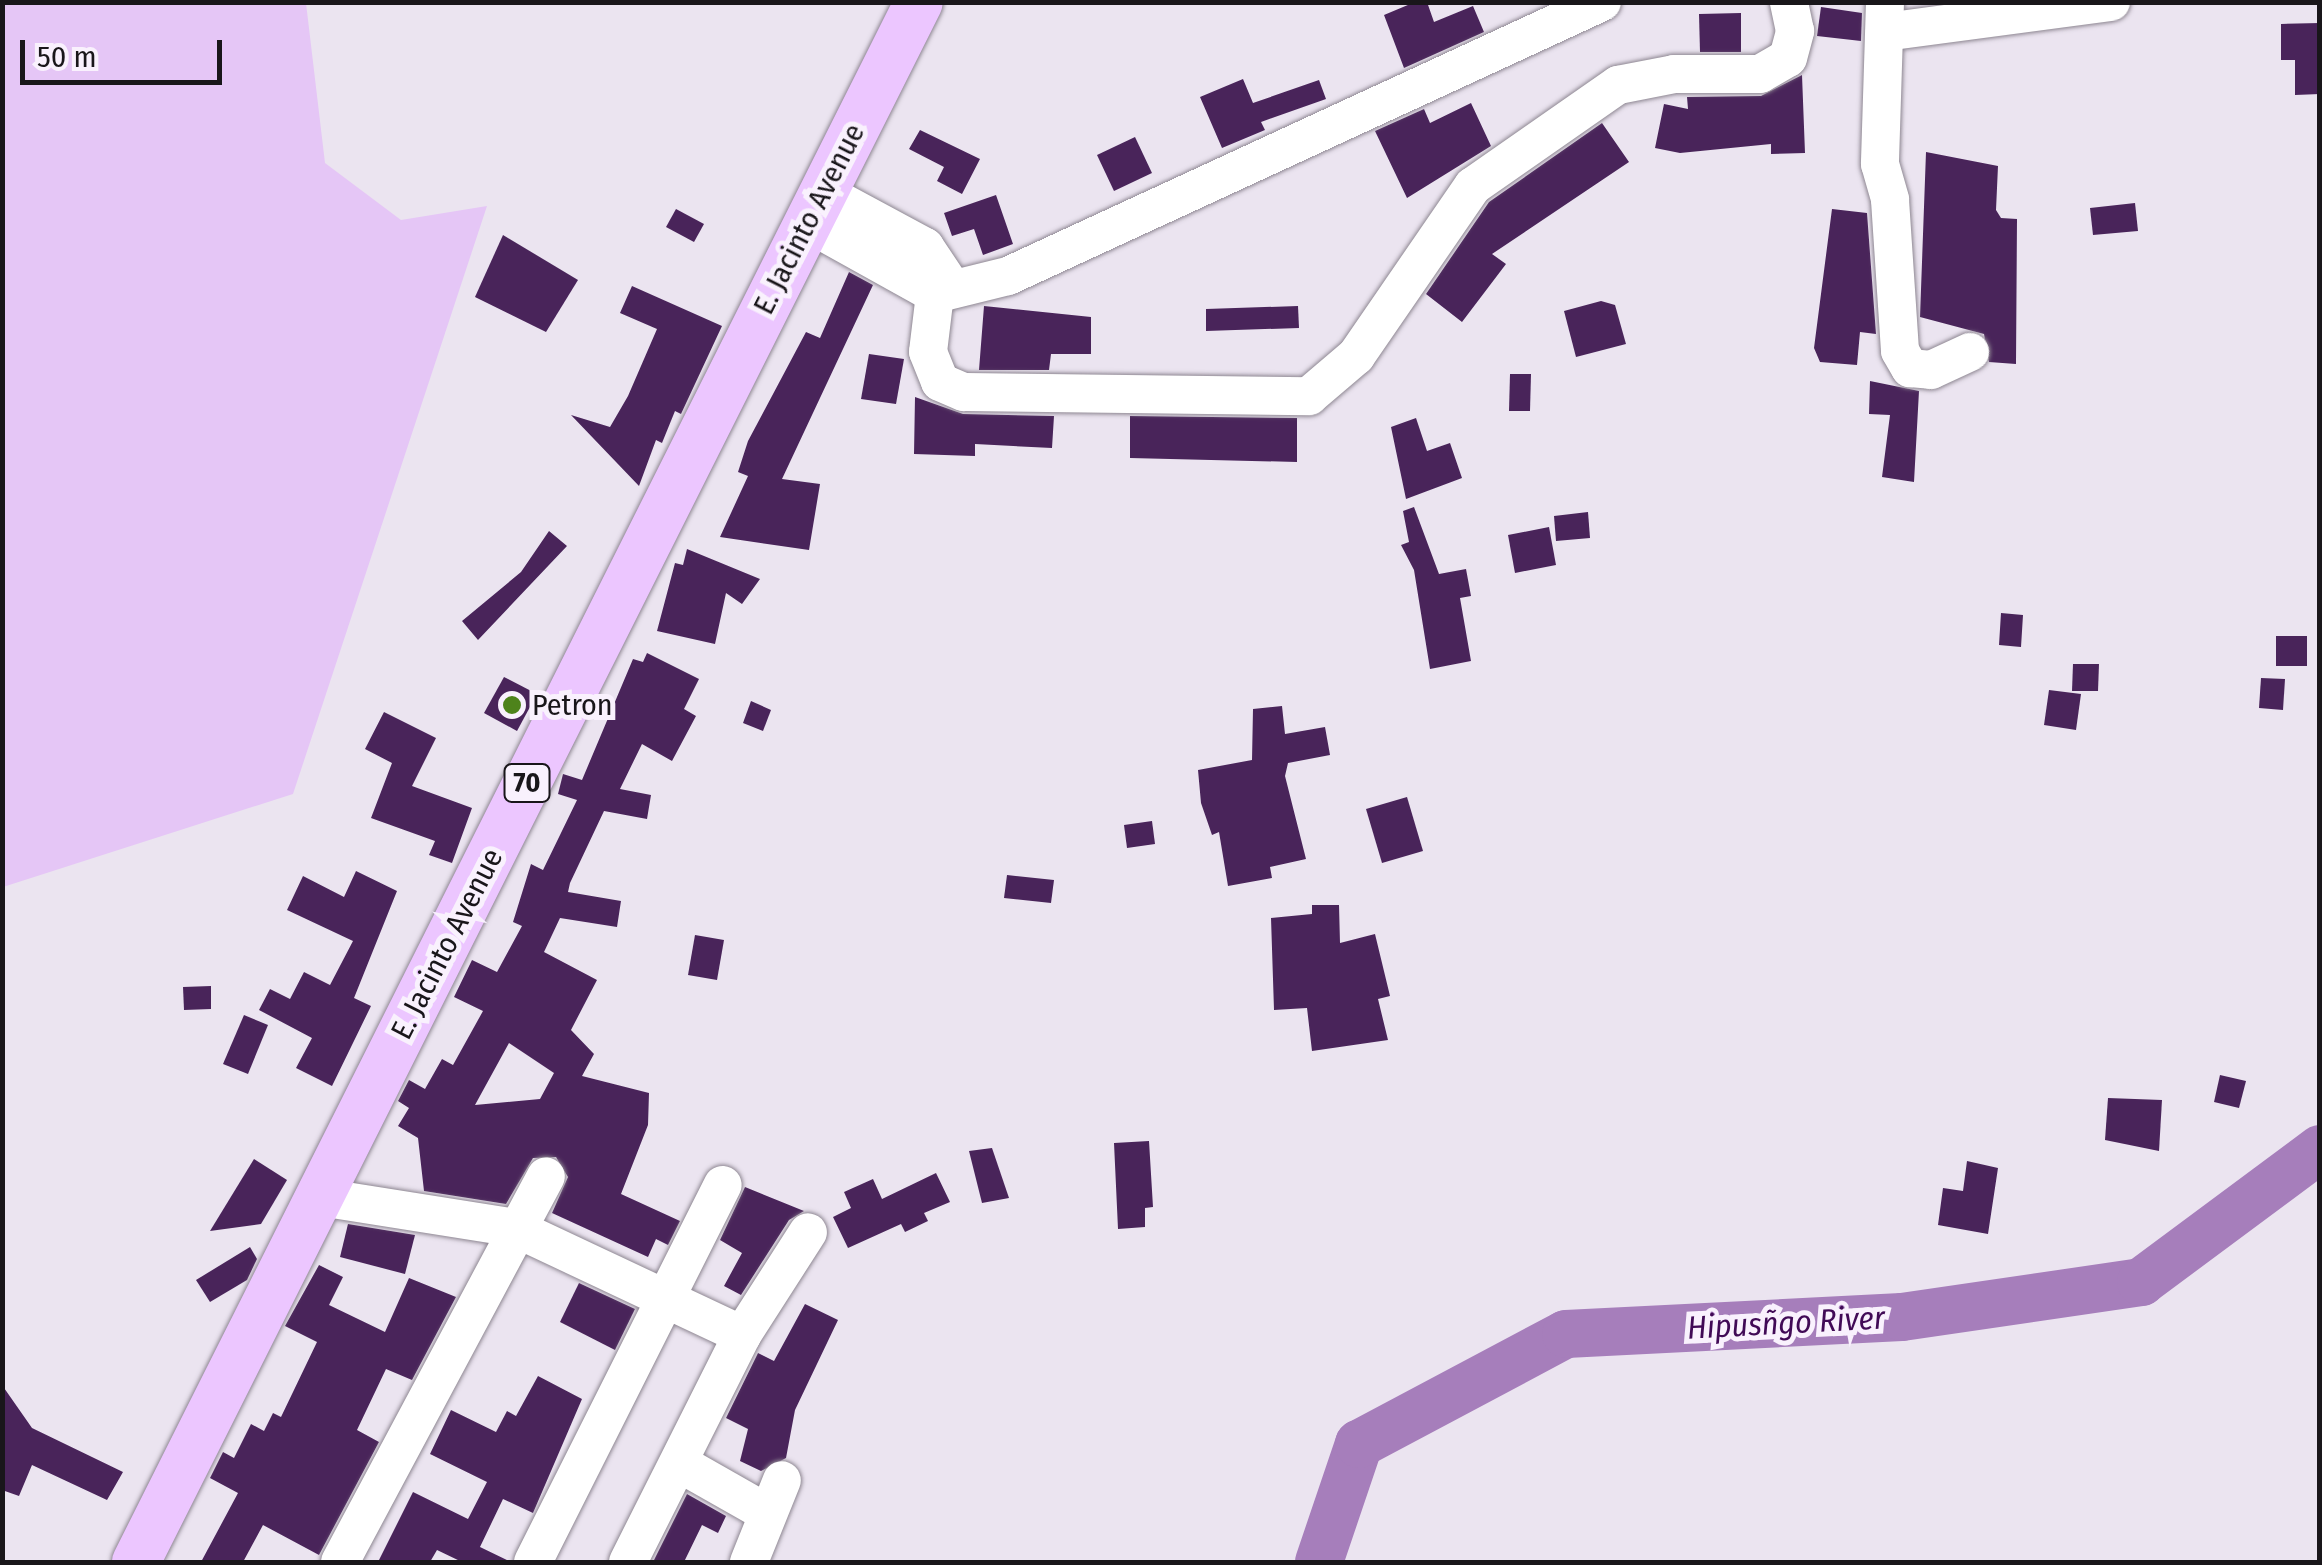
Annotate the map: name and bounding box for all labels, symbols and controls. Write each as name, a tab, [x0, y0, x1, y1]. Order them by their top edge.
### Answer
scale bar	[25, 20, 228, 82]
text: 50 m	[37, 39, 97, 75]
street label: E. Jacinto Avenue	[746, 118, 872, 320]
place label: Petron	[532, 687, 613, 723]
marker: Petron	[501, 694, 523, 716]
road number: 70	[502, 760, 552, 806]
street label: E. Jacinto Avenue	[384, 843, 510, 1045]
water label: Hipusñgo River	[1686, 1299, 1886, 1347]

